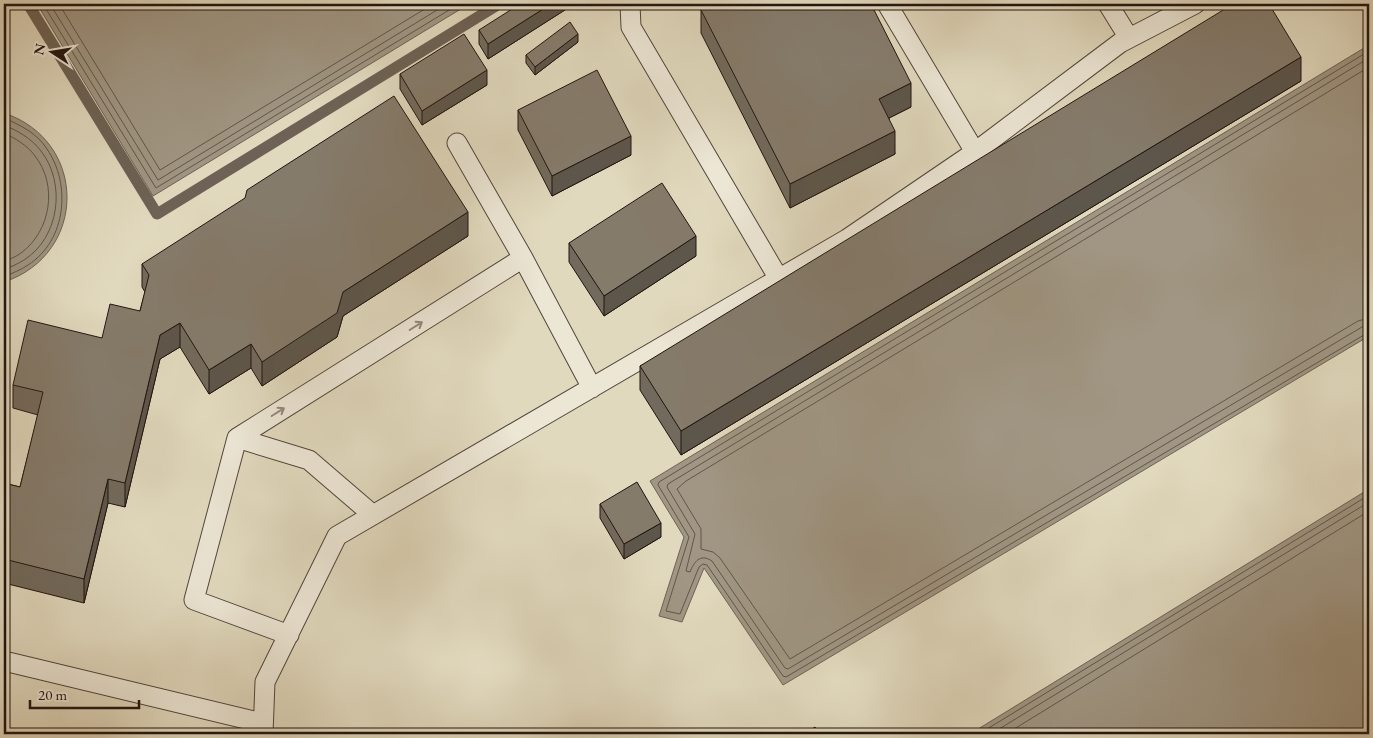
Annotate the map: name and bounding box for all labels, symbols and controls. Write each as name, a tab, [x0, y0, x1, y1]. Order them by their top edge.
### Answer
north arrow	[28, 28, 78, 78]
text: N	[29, 41, 49, 57]
one-way arrow	[408, 320, 422, 330]
one-way arrow	[271, 407, 285, 417]
scale bar	[30, 678, 139, 710]
text: 20 m	[38, 685, 67, 704]

